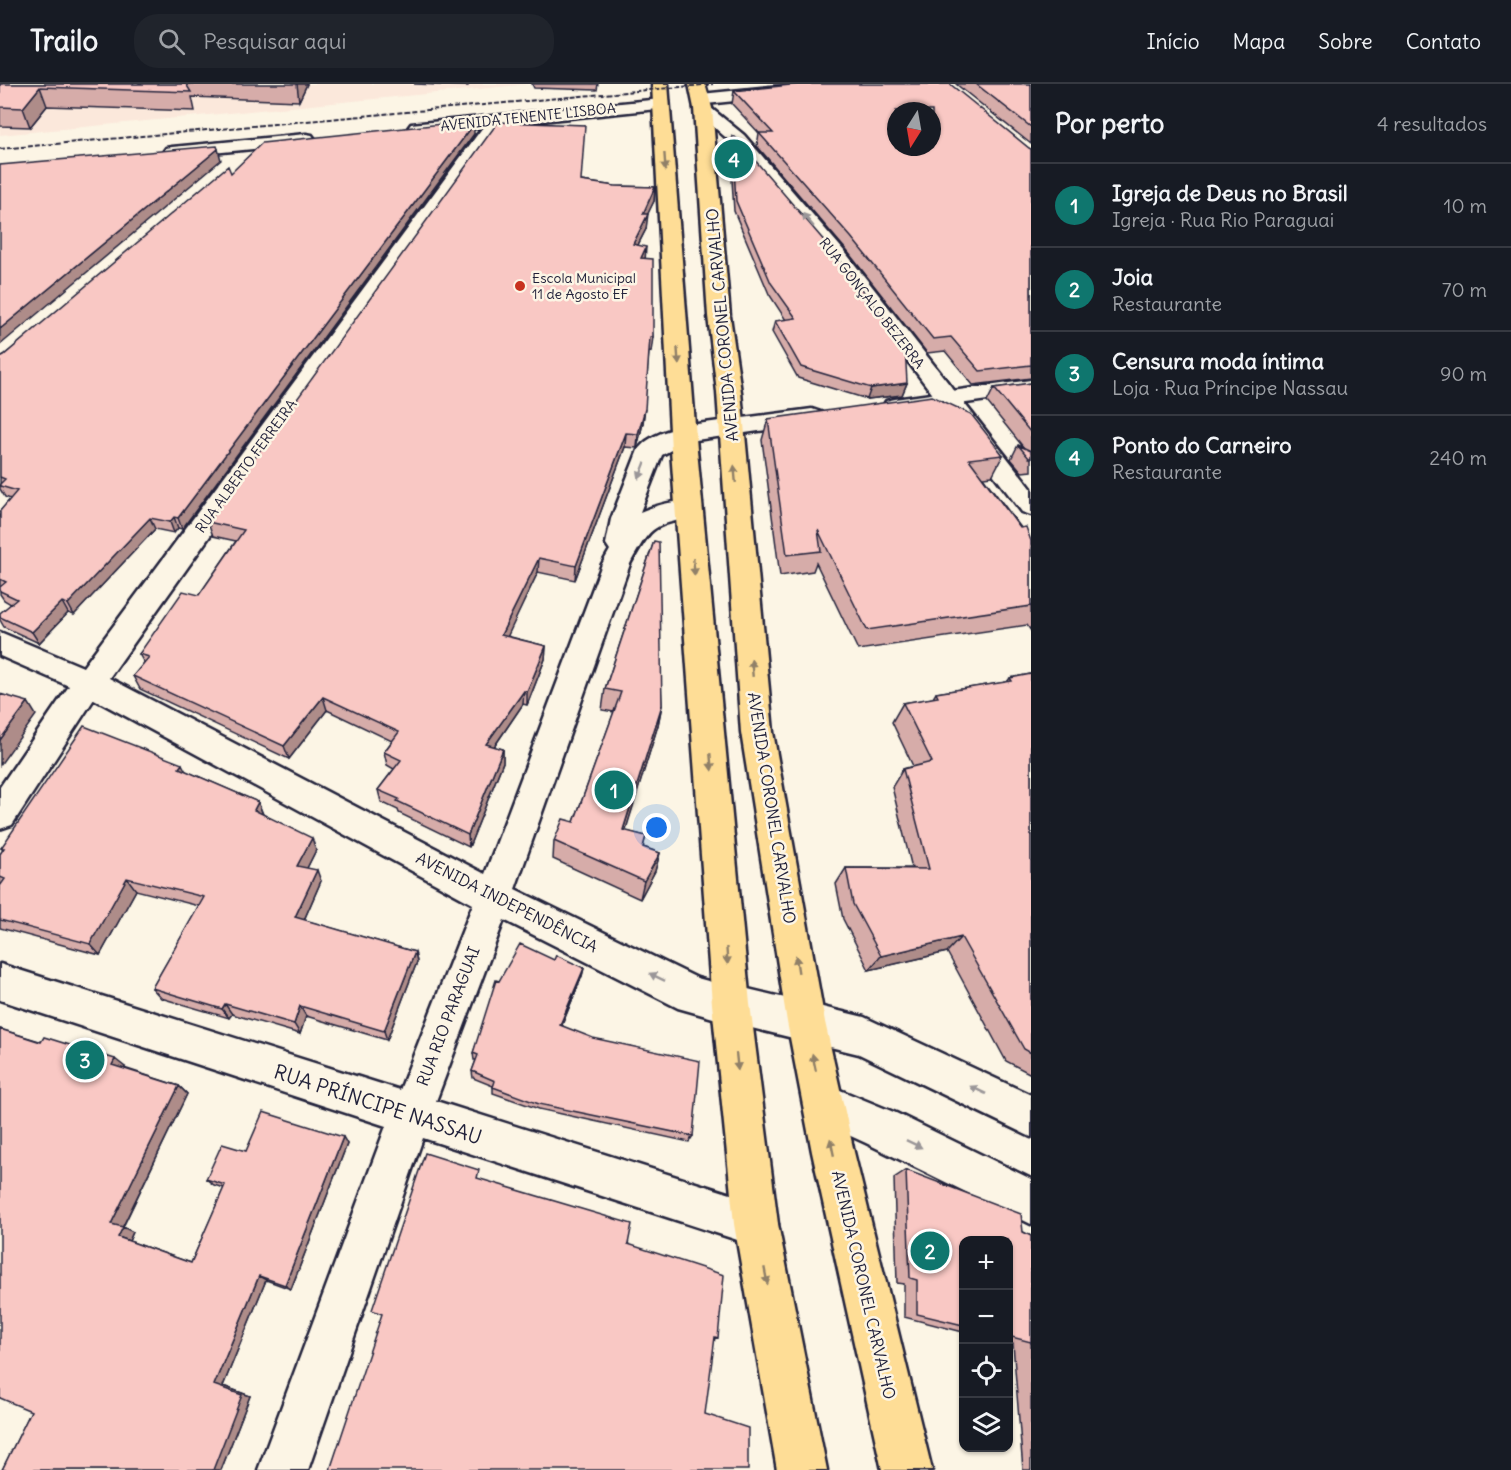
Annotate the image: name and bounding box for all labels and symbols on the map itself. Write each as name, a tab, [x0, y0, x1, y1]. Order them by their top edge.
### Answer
street label: AVENIDA TENENTE LISBOA	[440, 99, 617, 135]
north arrow	[887, 102, 941, 156]
pin: 4	[714, 136, 754, 182]
one-way arrow	[661, 152, 670, 171]
street label: AVENIDA CORONEL CARVALHO	[702, 208, 742, 442]
one-way arrow	[802, 213, 815, 228]
street label: RUA GONÇALO BEZERRA	[815, 234, 929, 372]
place label: Escola Municipal 11 de Agosto EF	[532, 269, 636, 303]
marker: Escola Municipal 11 de Agosto EF	[513, 279, 527, 293]
one-way arrow	[674, 347, 683, 366]
street label: RUA ALBERTO FERREIRA	[191, 396, 301, 536]
one-way arrow	[637, 462, 647, 480]
one-way arrow	[730, 464, 740, 483]
one-way arrow	[689, 558, 699, 577]
one-way arrow	[747, 658, 757, 677]
street label: AVENIDA CORONEL CARVALHO	[744, 691, 800, 925]
one-way arrow	[706, 752, 715, 771]
pin: 1	[594, 768, 634, 812]
your location	[642, 813, 671, 842]
street label: AVENIDA INDEPENDÊNCIA	[413, 847, 601, 957]
street label: RUA RIO PARAGUAI	[412, 943, 484, 1089]
one-way arrow	[722, 947, 732, 966]
one-way arrow	[792, 955, 801, 974]
one-way arrow	[648, 973, 665, 982]
pin: 3	[66, 1038, 104, 1082]
one-way arrow	[732, 1053, 742, 1072]
one-way arrow	[809, 1053, 818, 1072]
street label: RUA PRÍNCIPE NASSAU	[271, 1059, 485, 1149]
one-way arrow	[970, 1086, 987, 1095]
one-way arrow	[827, 1137, 836, 1156]
one-way arrow	[905, 1139, 923, 1149]
street label: AVENIDA CORONEL CARVALHO	[828, 1169, 900, 1401]
pin: 2	[910, 1228, 950, 1274]
one-way arrow	[762, 1267, 771, 1286]

